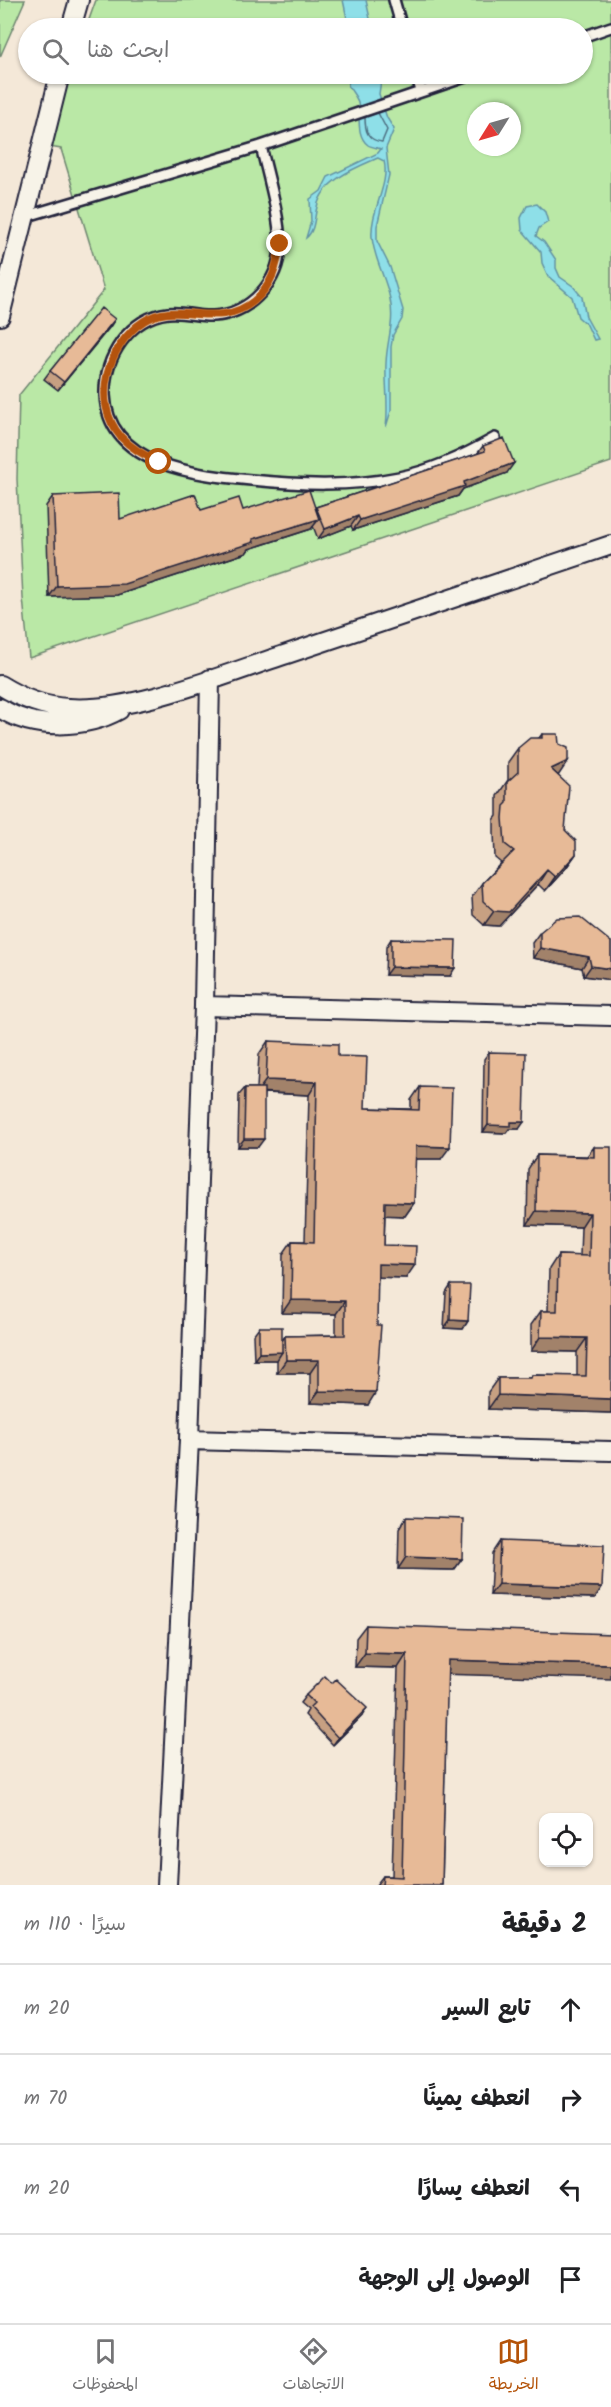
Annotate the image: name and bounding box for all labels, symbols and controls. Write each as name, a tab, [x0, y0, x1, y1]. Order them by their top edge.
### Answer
search box	[18, 18, 593, 84]
text: ابحث هنا	[87, 34, 169, 69]
icon: search	[39, 35, 72, 68]
north arrow	[467, 102, 521, 156]
route end	[266, 230, 292, 256]
route start	[145, 448, 171, 474]
map controls	[539, 1813, 593, 1867]
button: locate	[539, 1813, 593, 1867]
text: 2 دقيقة	[502, 1904, 587, 1946]
text: سيرًا · 110 m	[24, 1909, 126, 1941]
text: تابع السير	[443, 1992, 530, 2027]
text: 20 m	[24, 1993, 70, 2025]
icon: ahead	[554, 1993, 587, 2026]
text: انعطف يمينًا	[423, 2082, 530, 2117]
text: 70 m	[24, 2083, 67, 2115]
icon: right	[554, 2083, 587, 2116]
text: انعطف يسارًا	[418, 2172, 530, 2207]
text: 20 m	[24, 2173, 70, 2205]
icon: left	[554, 2173, 587, 2206]
text: الوصول إلى الوجهة	[358, 2262, 530, 2297]
icon: arrive	[554, 2263, 587, 2296]
tab: المحفوظات	[72, 2335, 138, 2398]
tab: الاتجاهات	[283, 2335, 344, 2398]
tab: الخريطة	[489, 2335, 539, 2398]

